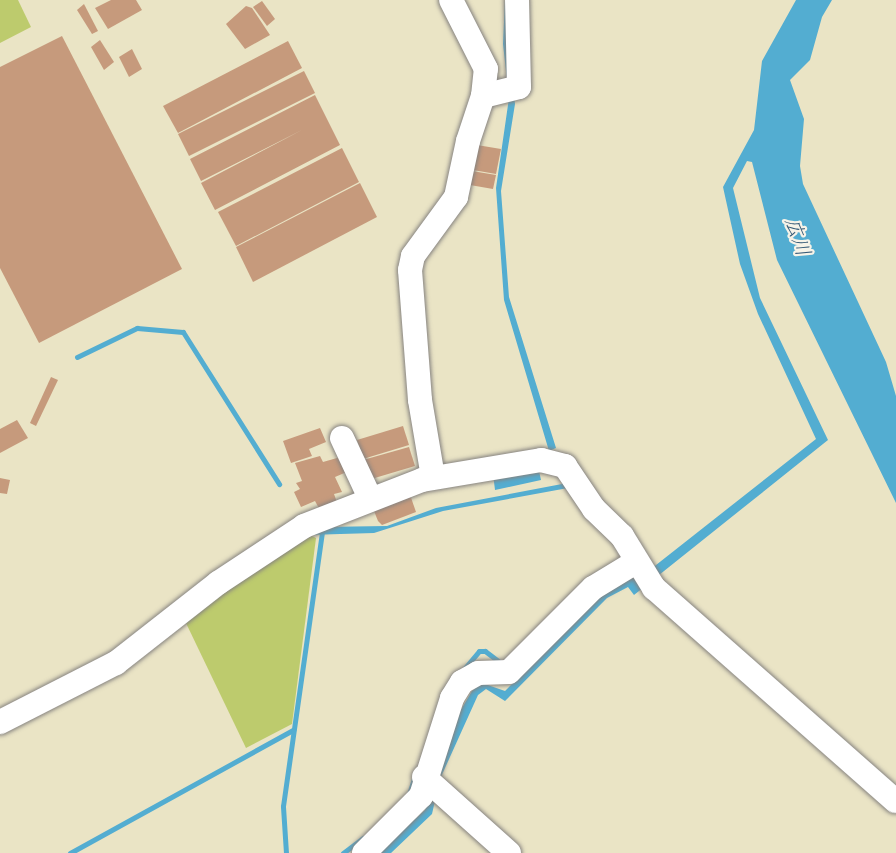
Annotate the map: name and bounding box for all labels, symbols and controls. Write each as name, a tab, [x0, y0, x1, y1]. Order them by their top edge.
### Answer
water label: 広川	[779, 214, 815, 260]

